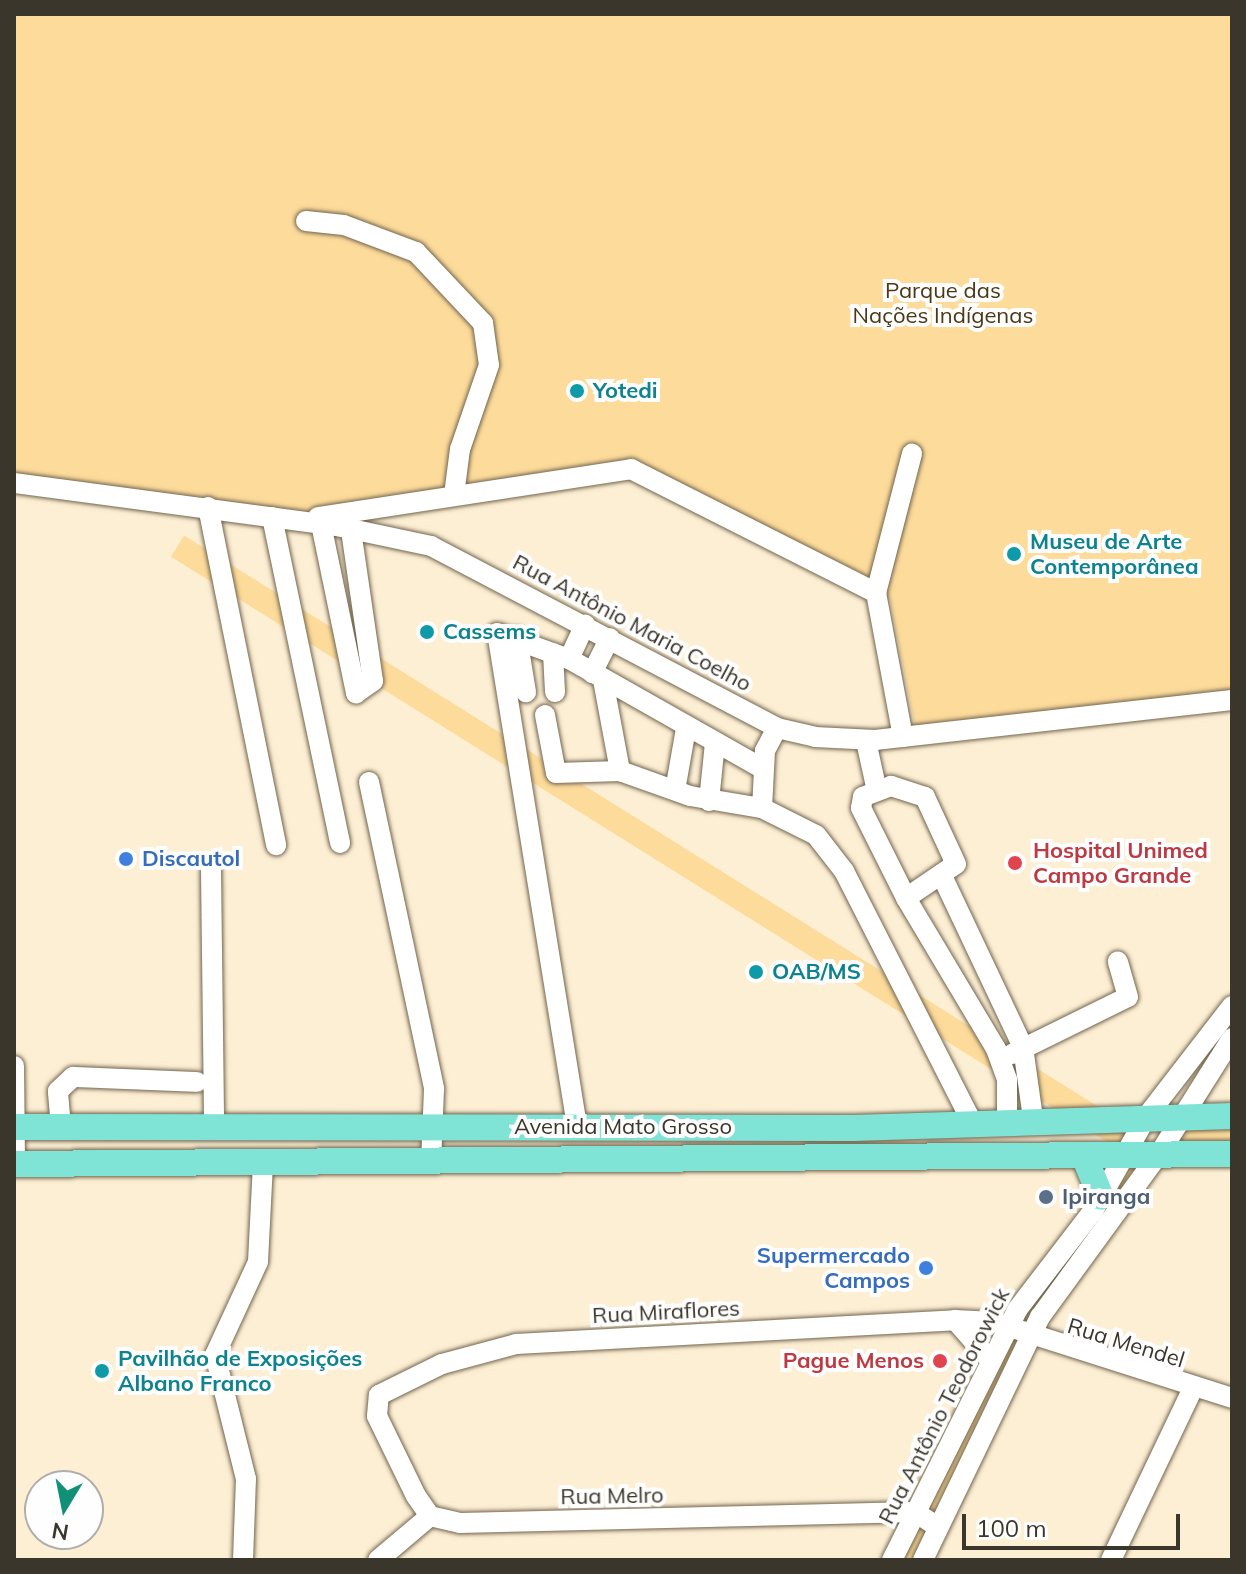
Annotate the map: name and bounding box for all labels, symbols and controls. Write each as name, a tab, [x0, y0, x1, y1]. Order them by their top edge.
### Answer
park label: Parque das Nações Indígenas	[853, 277, 1033, 328]
place label: Yotedi	[593, 378, 658, 404]
marker: Yotedi	[568, 382, 586, 400]
place label: Museu de Arte Contemporânea	[1030, 528, 1199, 580]
marker: Museu de Arte Contemporânea	[1005, 545, 1023, 563]
street label: Rua Antônio Maria Coelho	[508, 549, 756, 697]
place label: Cassems	[443, 619, 536, 645]
marker: Cassems	[418, 623, 436, 641]
place label: Hospital Unimed Campo Grande	[1033, 837, 1208, 888]
place label: Discautol	[142, 846, 240, 872]
marker: Discautol	[117, 850, 135, 868]
marker: Hospital Unimed Campo Grande	[1004, 852, 1026, 874]
place label: OAB/MS	[772, 959, 861, 985]
marker: OAB/MS	[747, 963, 765, 981]
street label: Avenida Mato Grosso	[514, 1114, 732, 1140]
place label: Ipiranga	[1062, 1184, 1150, 1210]
marker: Ipiranga	[1037, 1188, 1055, 1206]
place label: Supermercado Campos	[757, 1242, 910, 1294]
marker: Supermercado Campos	[917, 1259, 935, 1277]
street label: Rua Antônio Teodorowick	[873, 1284, 1015, 1528]
street label: Rua Miraflores	[591, 1295, 741, 1329]
street label: Rua Mendel	[1064, 1313, 1188, 1373]
place label: Pavilhão de Exposições Albano Franco	[118, 1345, 362, 1396]
place label: Pague Menos	[783, 1348, 924, 1374]
marker: Pague Menos	[931, 1352, 949, 1370]
marker: Pavilhão de Exposições Albano Franco	[93, 1362, 111, 1380]
north arrow	[24, 1470, 104, 1550]
street label: Rua Melro	[560, 1482, 664, 1510]
scale bar	[966, 1498, 1184, 1548]
text: 100 m	[976, 1513, 1047, 1543]
text: N	[50, 1516, 71, 1547]

